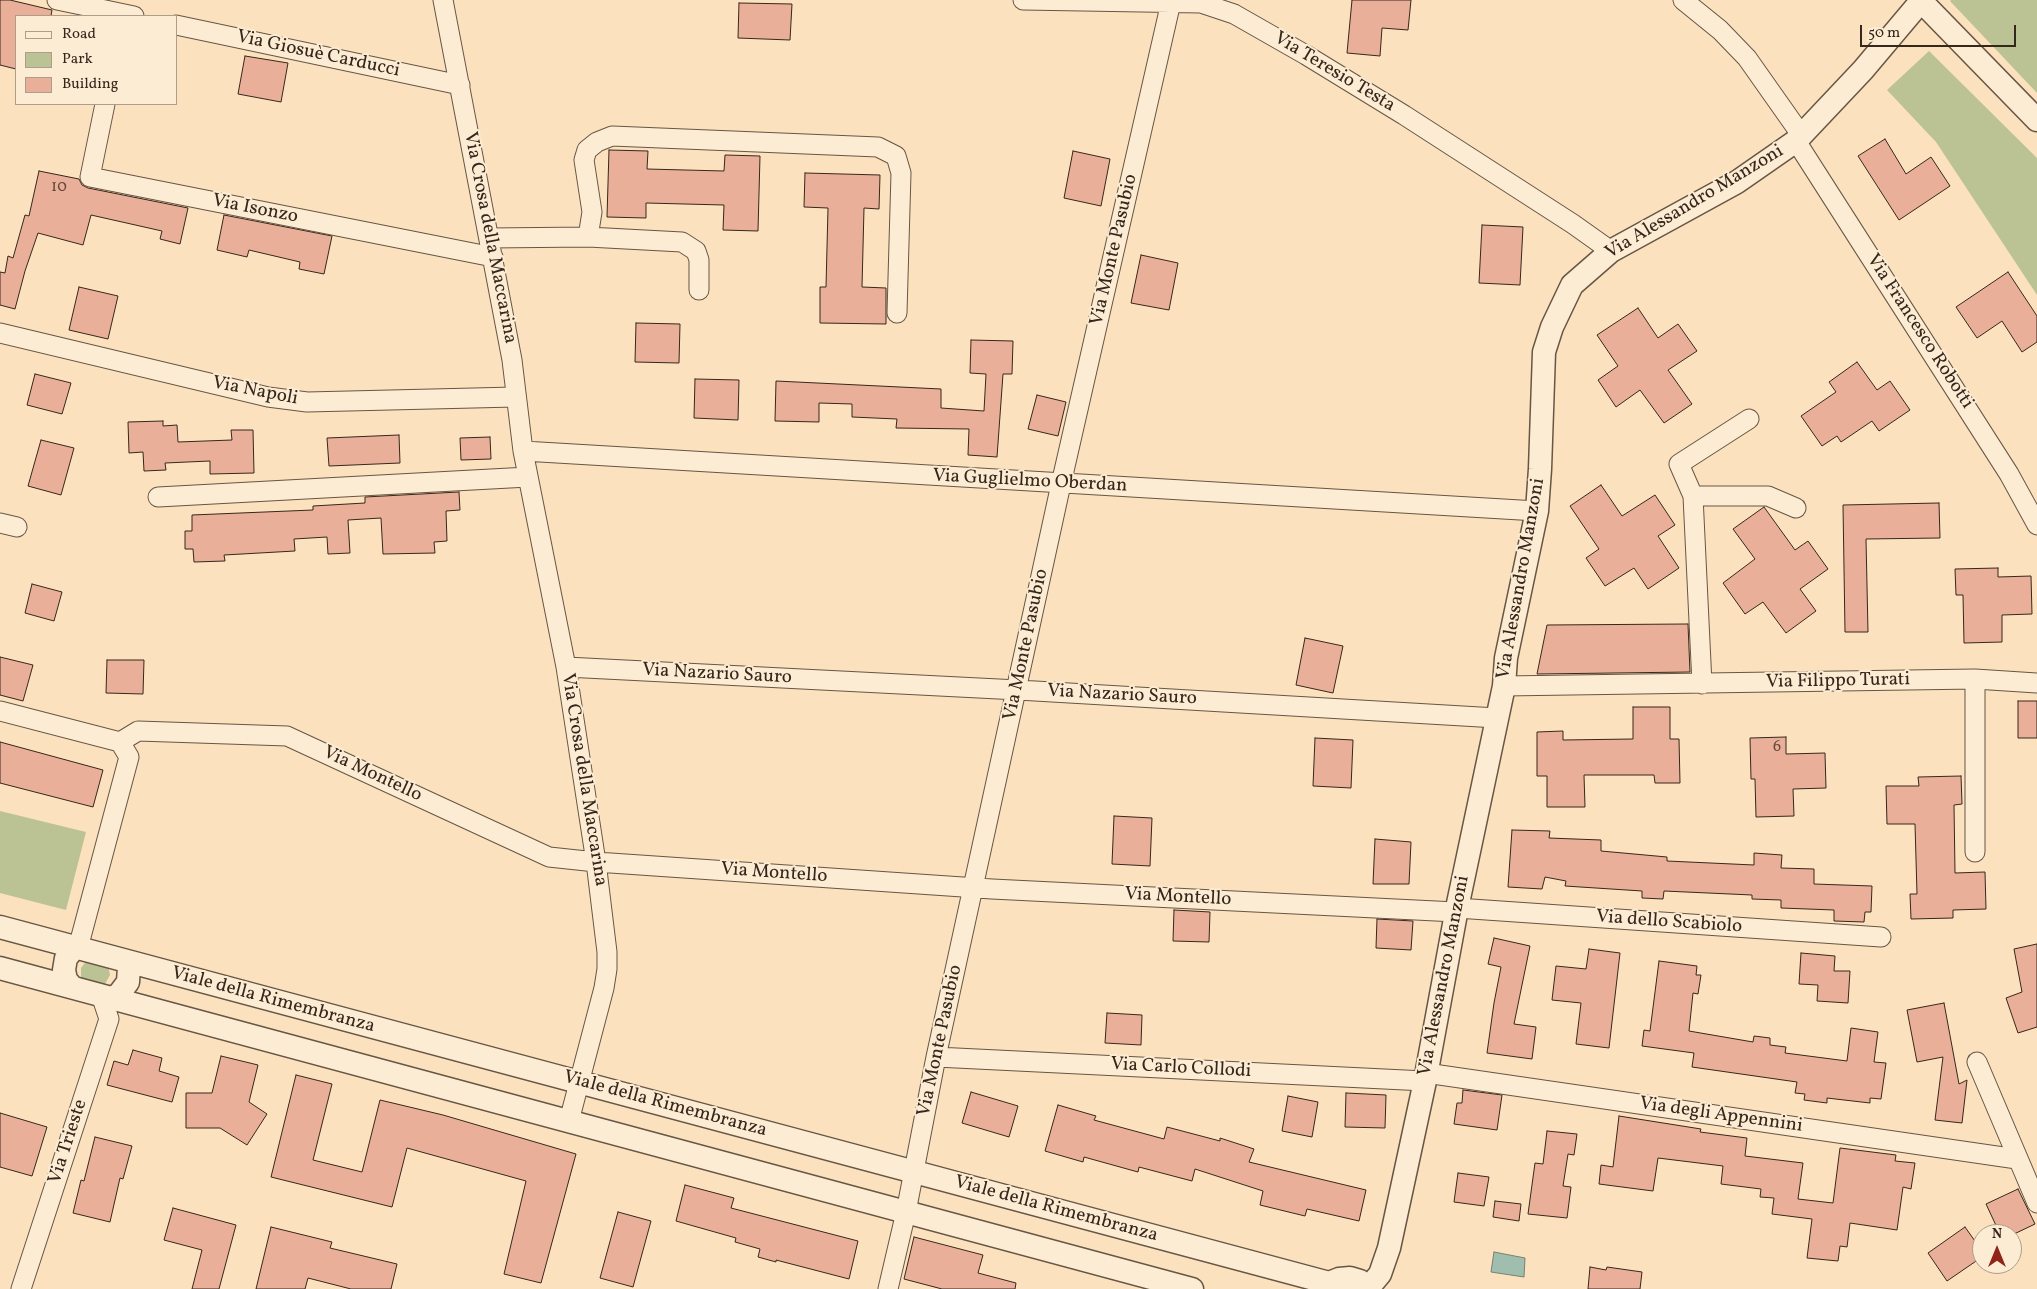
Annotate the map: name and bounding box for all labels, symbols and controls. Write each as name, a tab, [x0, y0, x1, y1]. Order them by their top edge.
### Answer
legend	[15, 15, 178, 105]
scale bar	[1862, 15, 2018, 47]
text: 50 m	[1868, 23, 1900, 44]
text: Road	[62, 24, 96, 45]
street label: Via Giosuè Carducci	[234, 27, 402, 83]
street label: Via Teresio Testa	[1269, 28, 1399, 118]
text: Park	[62, 49, 93, 70]
text: Building	[62, 74, 118, 95]
street label: Via Crosa della Maccarina	[457, 130, 521, 346]
street label: Via Alessandro Manzoni	[1602, 141, 1788, 265]
street label: Via Monte Pasubio	[1086, 172, 1144, 328]
house number: 10	[51, 178, 67, 198]
street label: Via Isonzo	[210, 191, 300, 229]
street label: Via Francesco Robotti	[1860, 250, 1978, 414]
street label: Via Napoli	[210, 373, 300, 411]
street label: Via Guglielmo Oberdan	[932, 466, 1128, 498]
street label: Via Alessandro Manzoni	[1493, 477, 1551, 681]
street label: Via Monte Pasubio	[1000, 567, 1054, 723]
street label: Via Nazario Sauro	[642, 660, 792, 690]
street label: Via Filippo Turati	[1766, 669, 1910, 695]
street label: Via Crosa della Maccarina	[555, 672, 611, 888]
street label: Via Nazario Sauro	[1047, 681, 1197, 711]
house number: 6	[1773, 738, 1781, 758]
street label: Via Montello	[319, 742, 425, 808]
street label: Via Montello	[720, 859, 828, 889]
street label: Via Alessandro Manzoni	[1414, 874, 1476, 1078]
street label: Via Montello	[1124, 884, 1232, 912]
street label: Via dello Scabiolo	[1595, 907, 1743, 939]
street label: Viale della Rimembranza	[169, 963, 377, 1039]
street label: Via Monte Pasubio	[914, 963, 968, 1119]
street label: Via Carlo Collodi	[1110, 1054, 1252, 1084]
street label: Viale della Rimembranza	[561, 1067, 769, 1143]
street label: Via degli Appennini	[1638, 1093, 1804, 1139]
street label: Via Trieste	[45, 1097, 93, 1187]
street label: Viale della Rimembranza	[952, 1172, 1160, 1248]
north arrow	[1972, 1224, 2022, 1274]
text: N	[1992, 1225, 2002, 1244]

